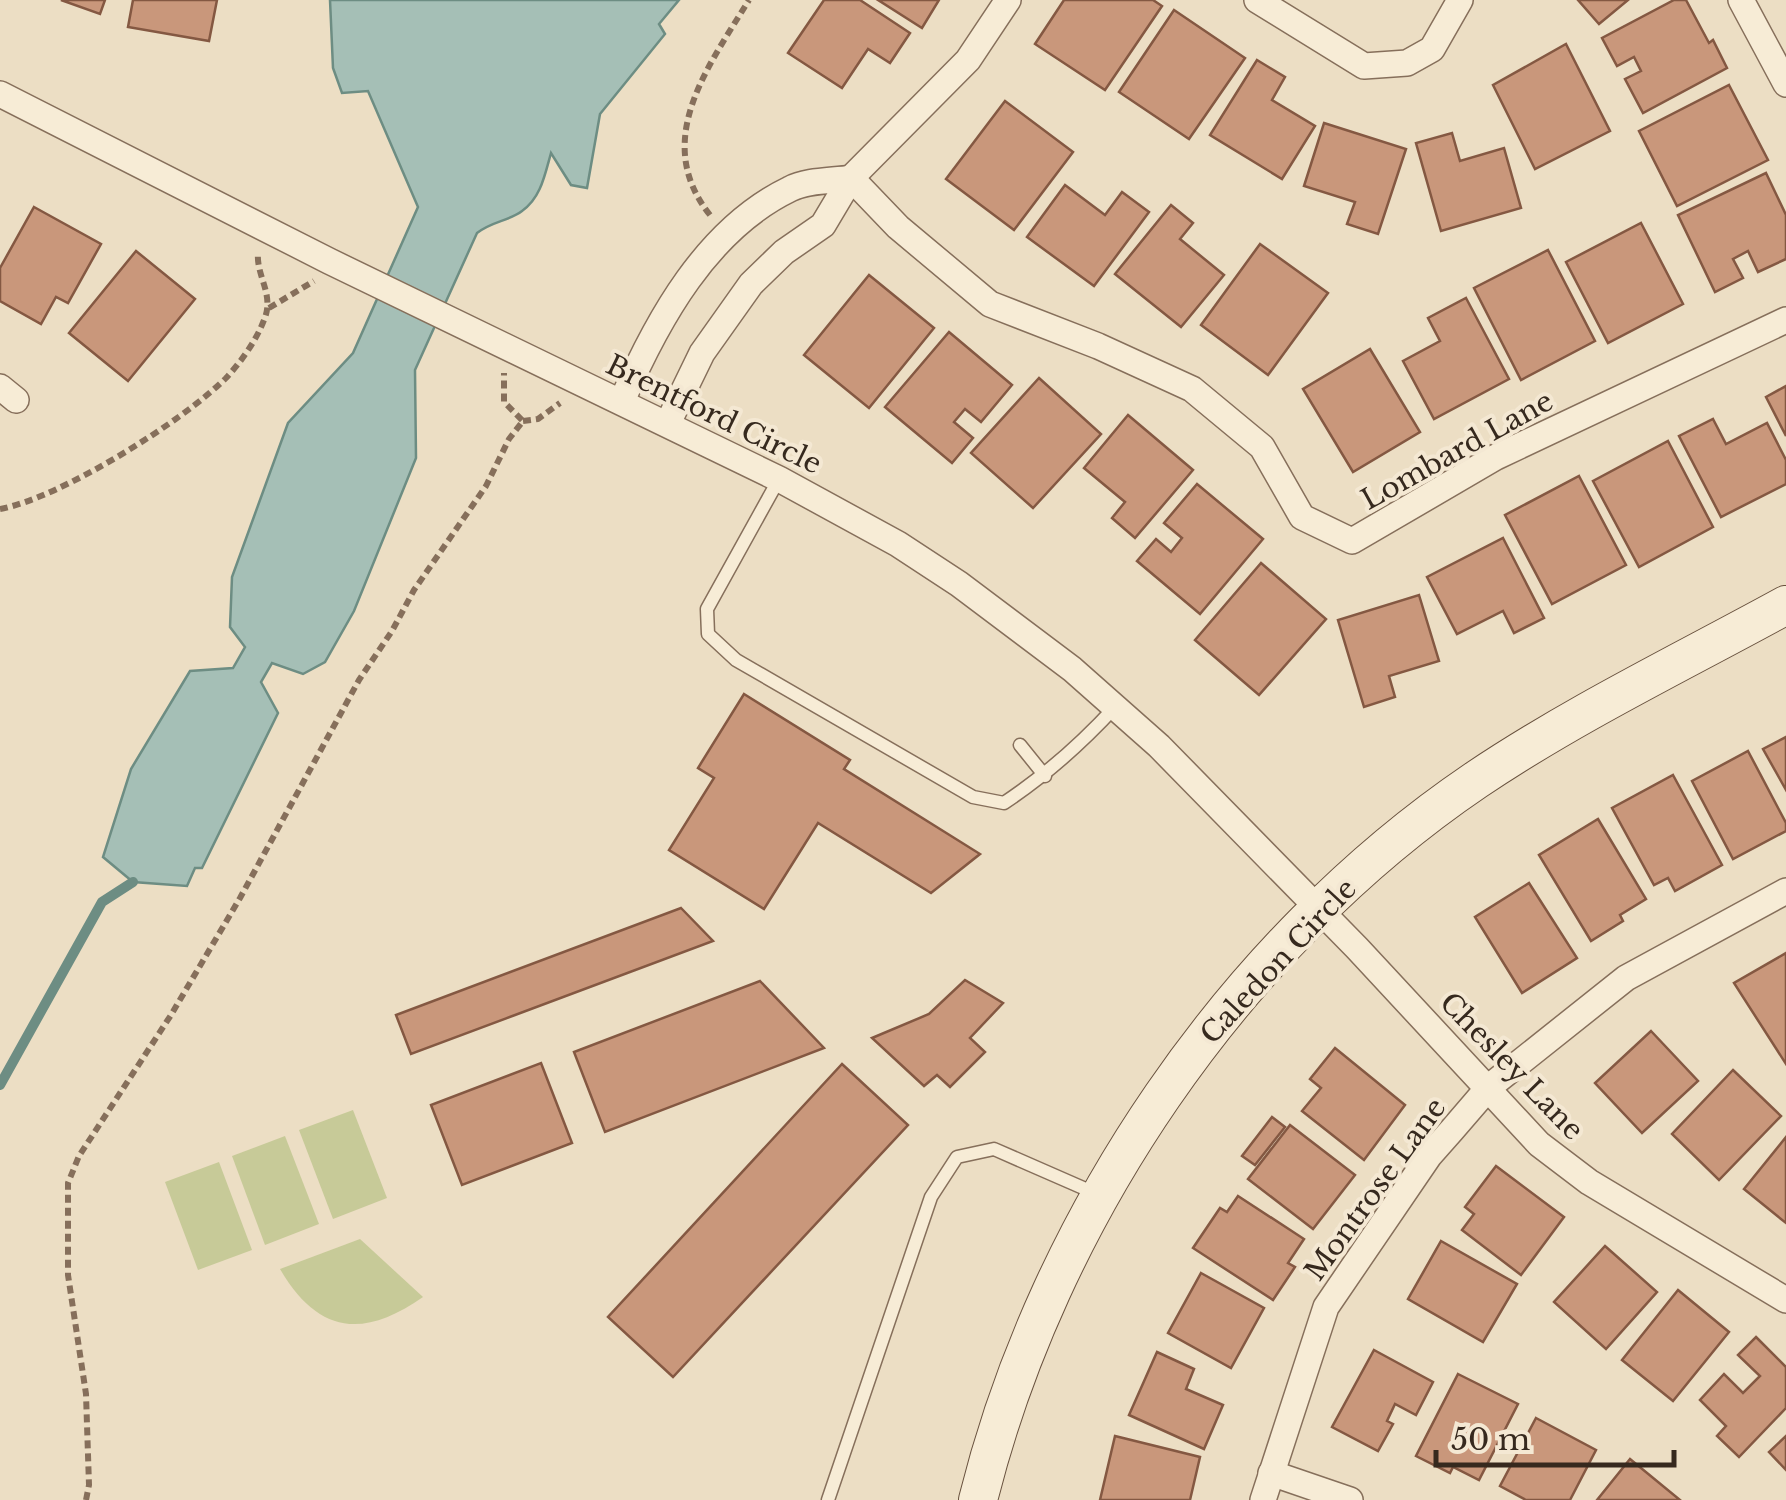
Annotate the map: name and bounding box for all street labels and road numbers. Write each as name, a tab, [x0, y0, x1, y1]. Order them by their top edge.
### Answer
street label: Brentford Circle	[600, 347, 827, 482]
street label: Lombard Lane	[1355, 383, 1559, 518]
street label: Caledon Circle	[1193, 872, 1364, 1051]
street label: Chesley Lane	[1433, 985, 1591, 1147]
street label: Montrose Lane	[1297, 1091, 1453, 1287]

